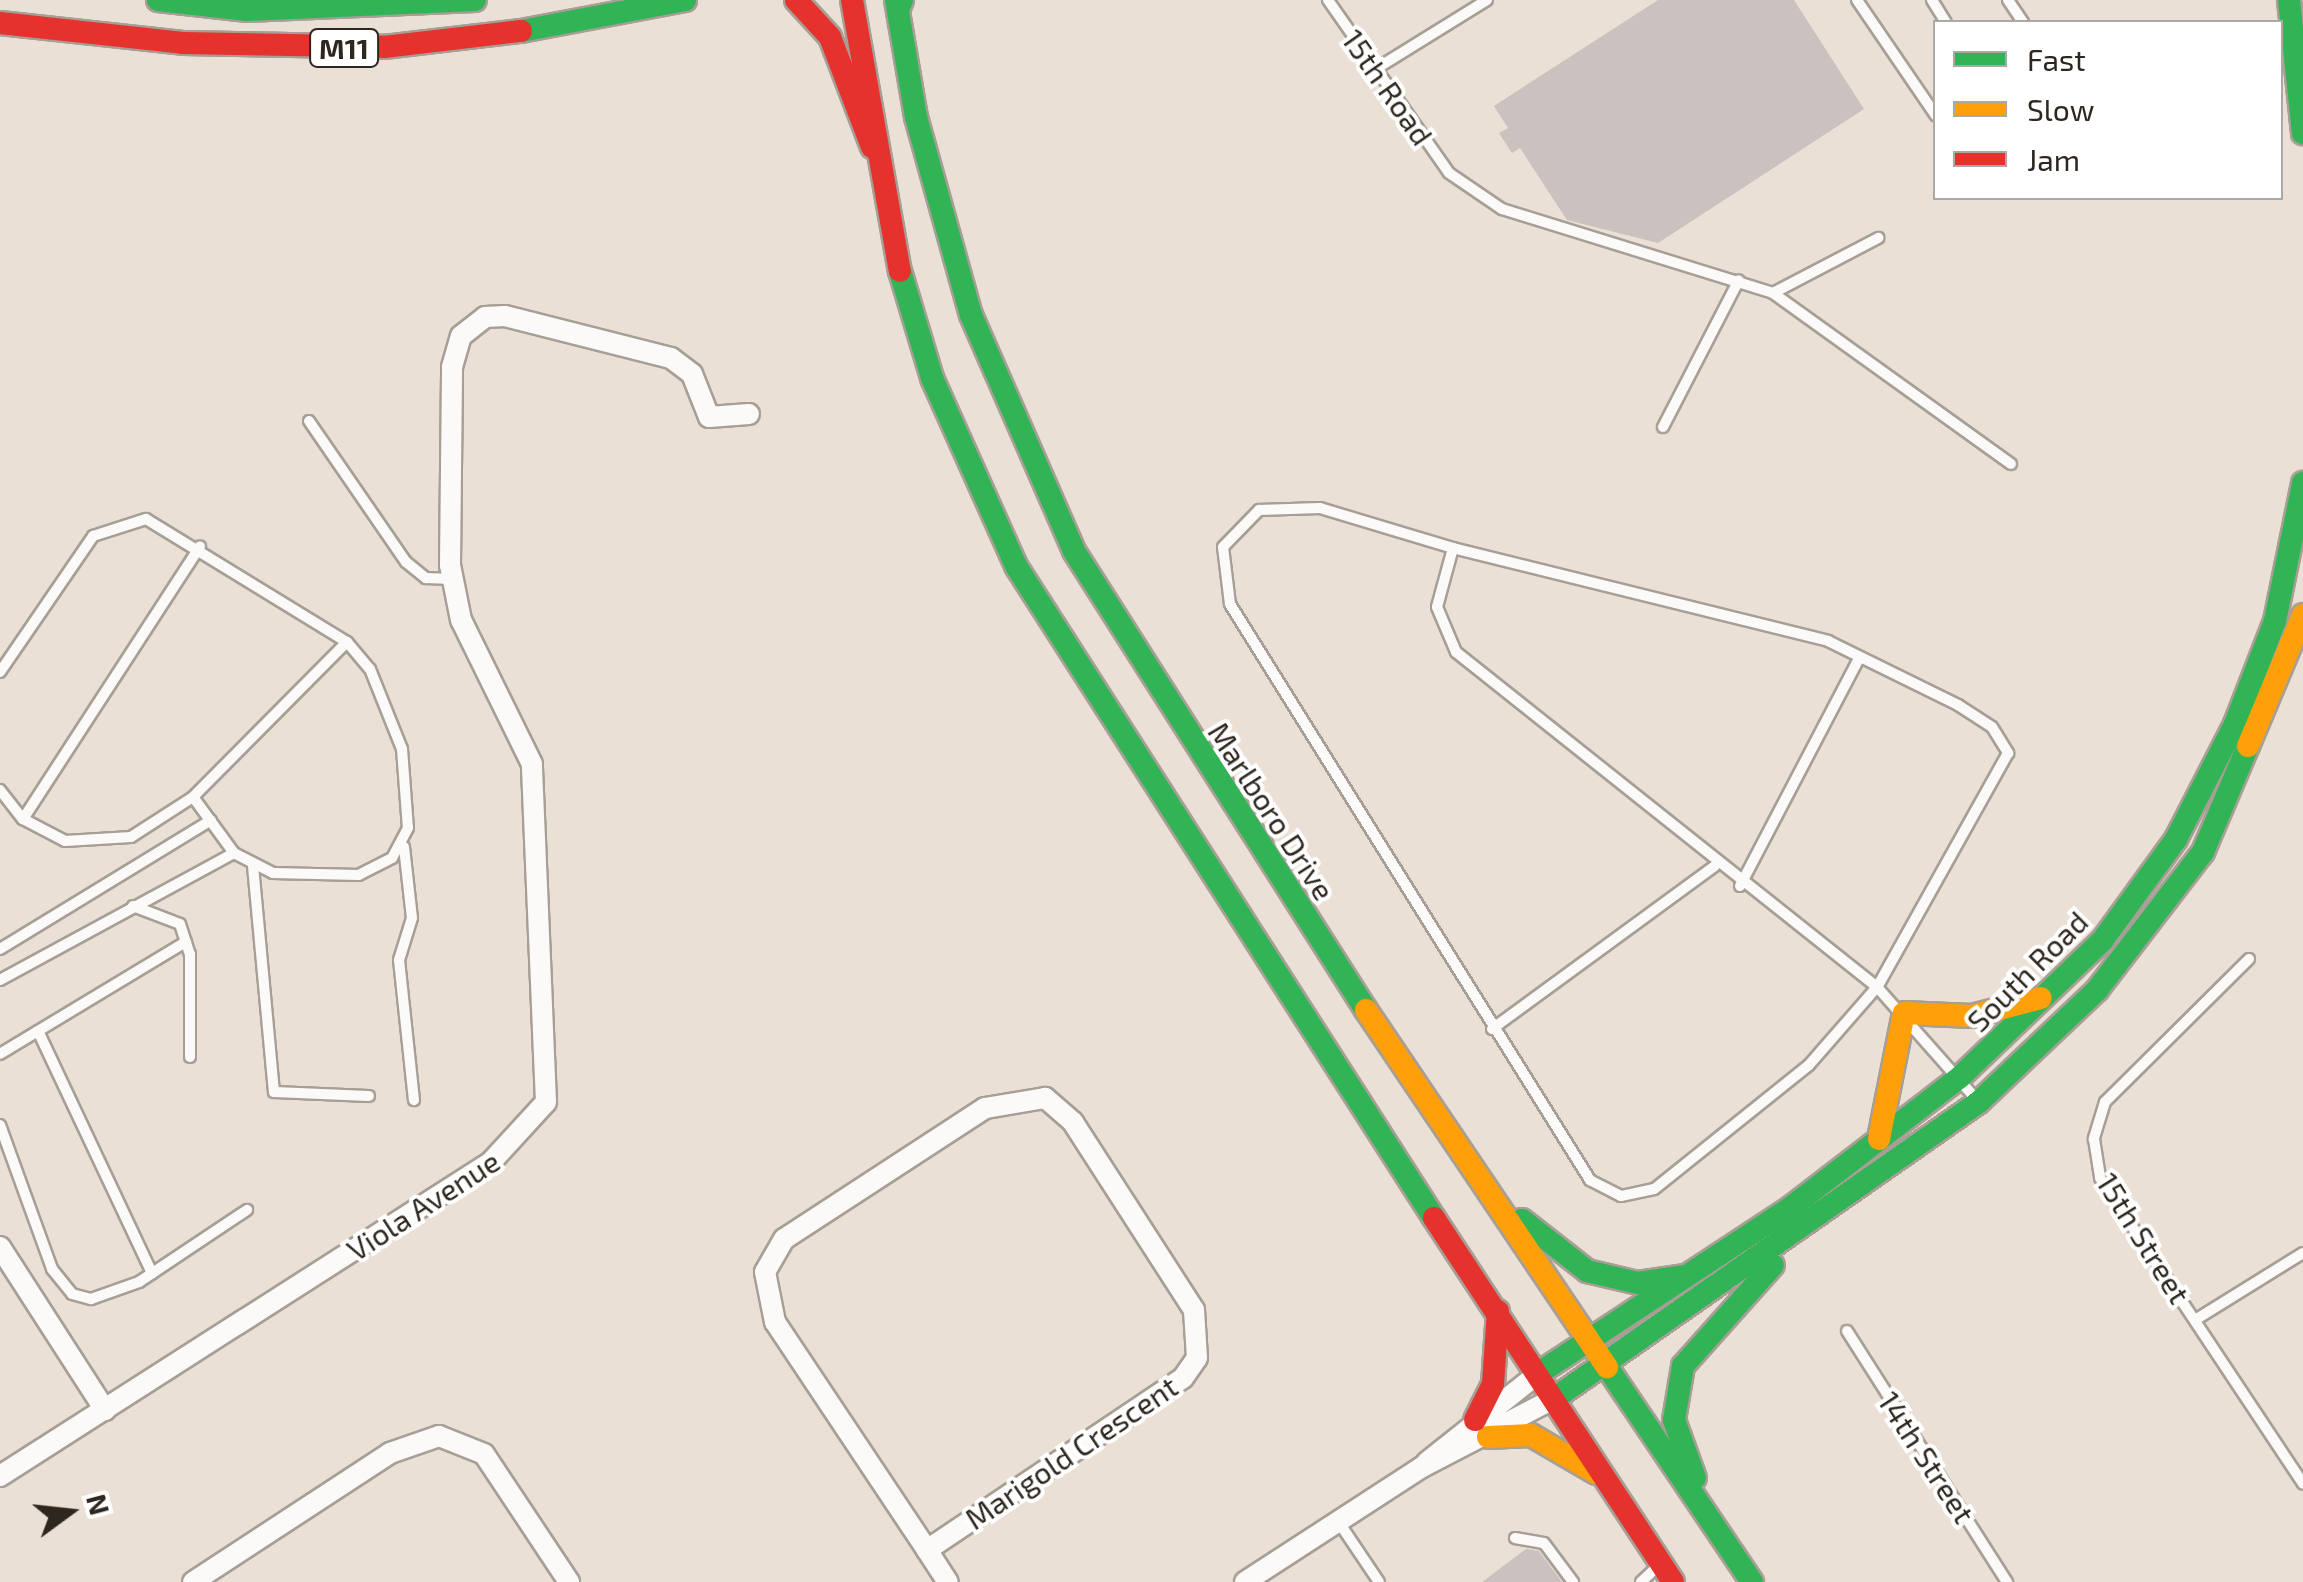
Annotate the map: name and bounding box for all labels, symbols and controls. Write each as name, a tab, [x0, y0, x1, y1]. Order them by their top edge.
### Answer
legend	[1933, 20, 2283, 200]
street label: 15th Road	[1335, 22, 1441, 152]
road number: M11	[309, 25, 379, 71]
text: Fast	[2027, 41, 2086, 77]
text: Slow	[2027, 91, 2094, 127]
text: Jam	[2027, 141, 2080, 177]
street label: Marlboro Drive	[1201, 715, 1343, 907]
street label: South Road	[1959, 903, 2095, 1039]
street label: Viola Avenue	[340, 1142, 506, 1268]
street label: 15th Street	[2090, 1166, 2198, 1310]
street label: Marigold Crescent	[958, 1368, 1184, 1536]
street label: 14th Street	[1871, 1385, 1983, 1529]
north arrow	[20, 1462, 120, 1562]
text: N	[80, 1490, 118, 1518]

